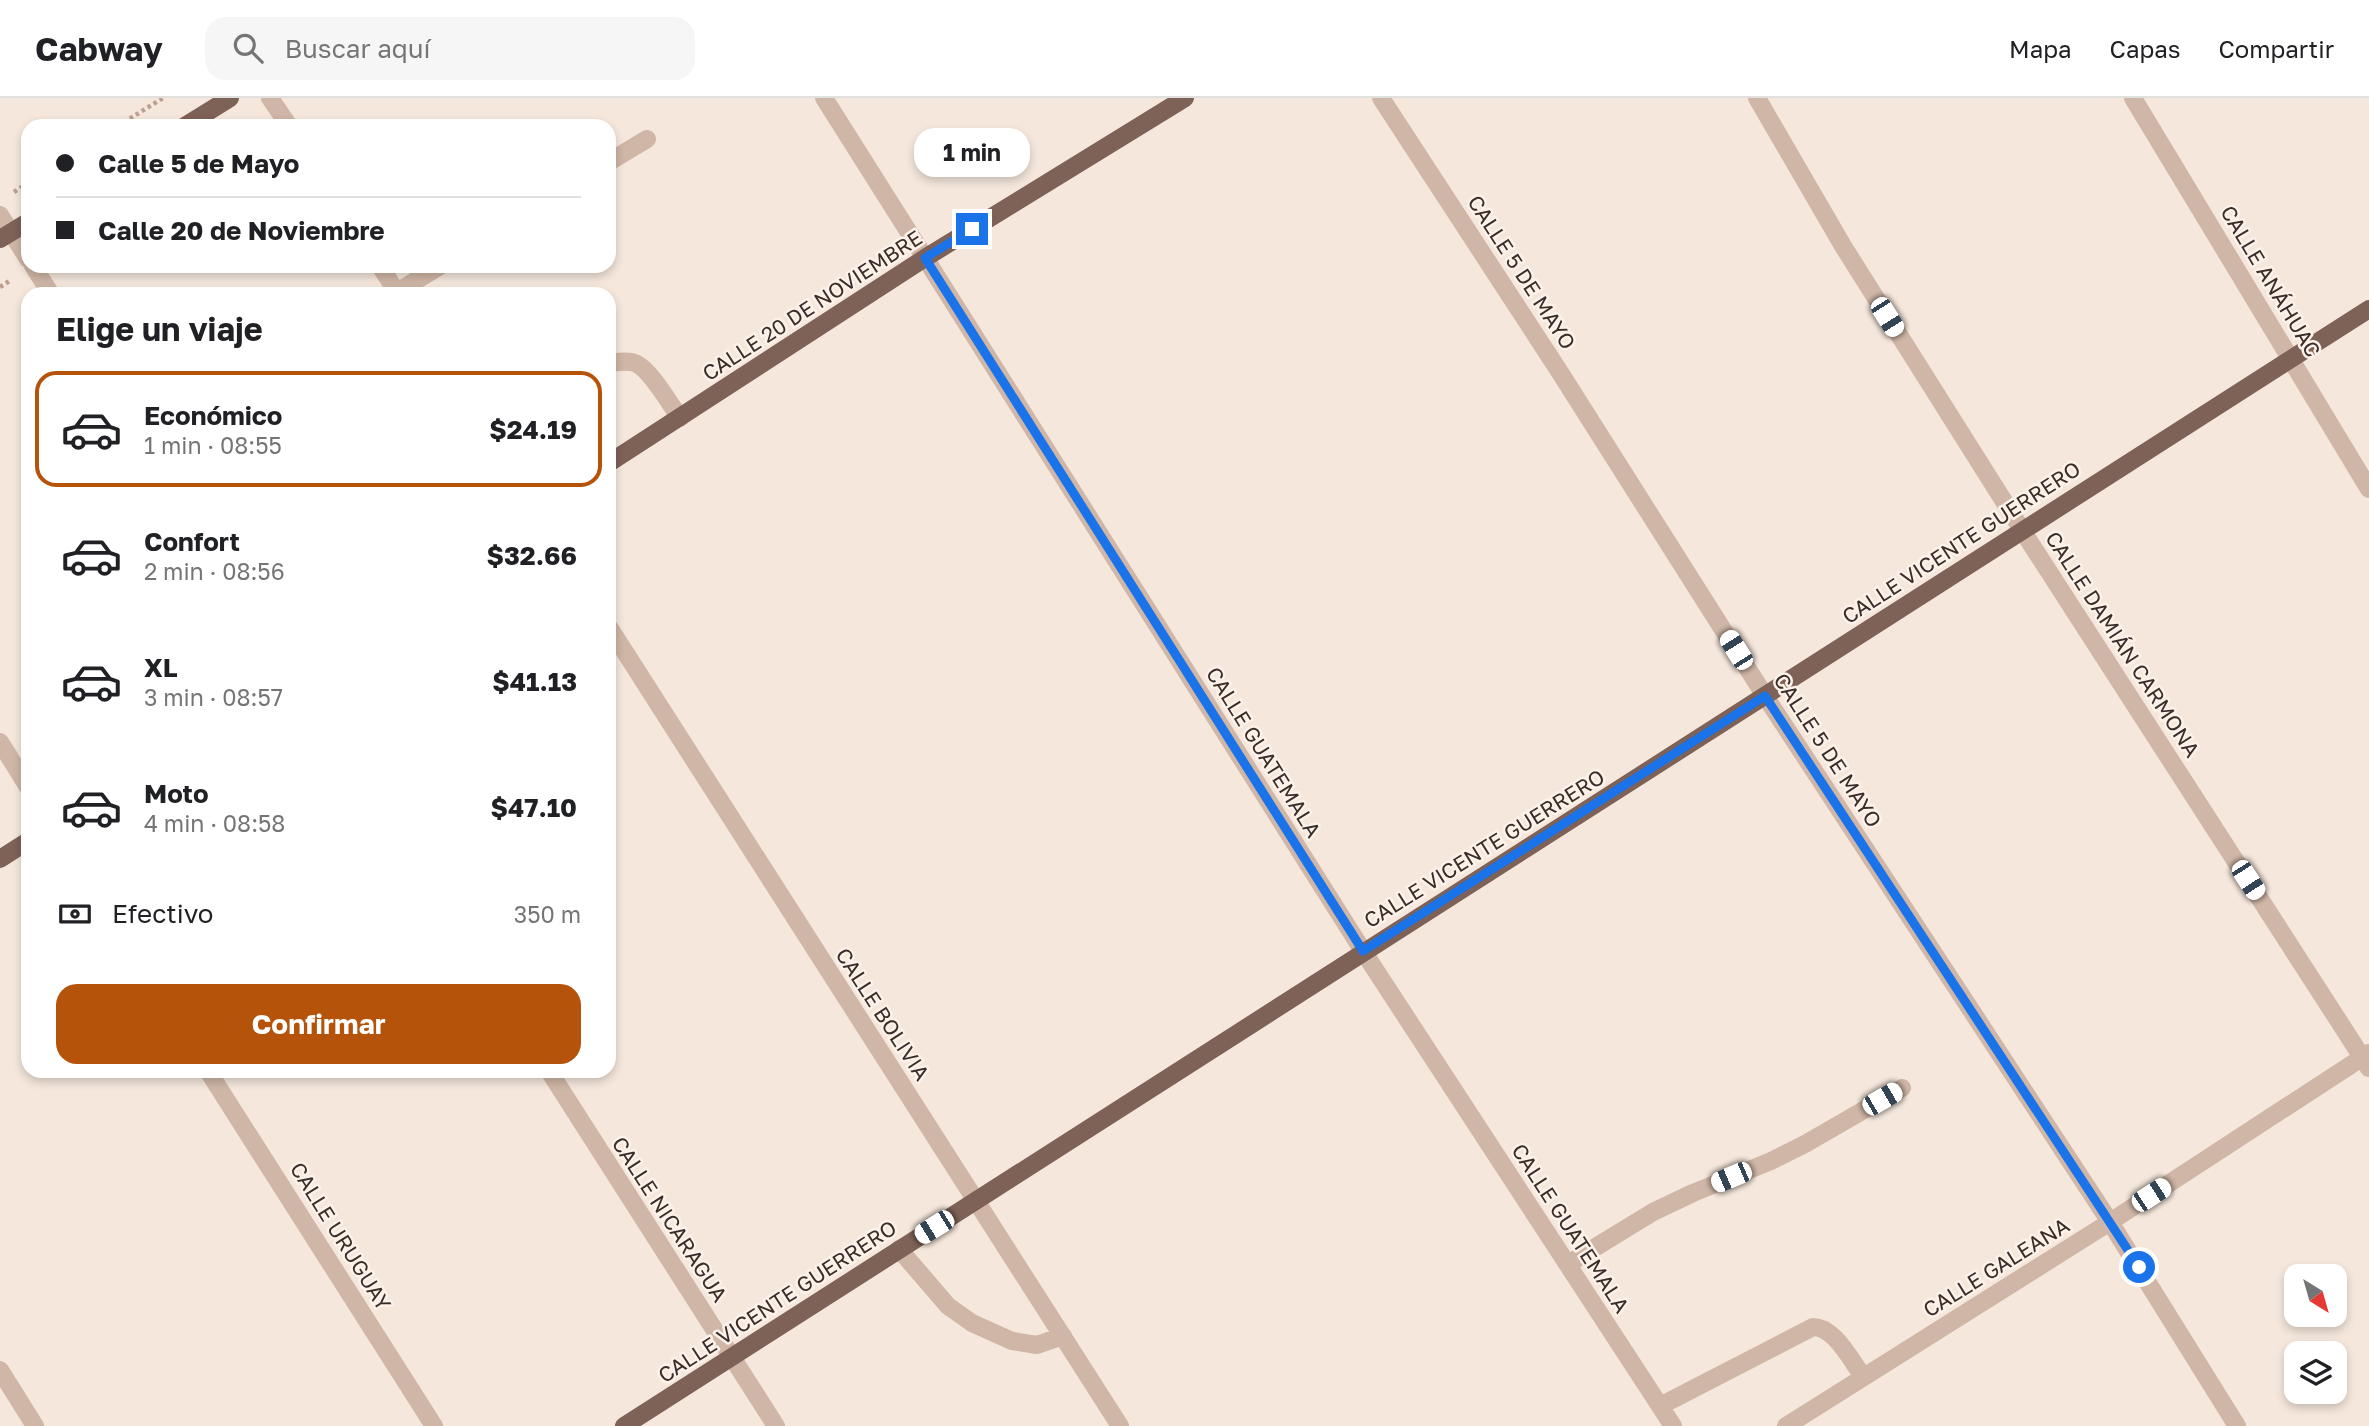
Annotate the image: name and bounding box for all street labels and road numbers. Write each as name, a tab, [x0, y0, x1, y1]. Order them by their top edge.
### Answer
street label: CALLE 5 DE MAYO	[1462, 190, 1582, 354]
street label: CALLE ANÁHUAC	[2215, 200, 2327, 362]
street label: CALLE 20 DE NOVIEMBRE	[697, 224, 927, 386]
street label: CALLE VICENTE GUERRERO	[1837, 455, 2085, 629]
street label: CALLE DAMIÁN CARMONA	[2040, 526, 2206, 762]
street label: CALLE GUATEMALA	[1201, 662, 1327, 842]
street label: CALLE 5 DE MAYO	[1768, 668, 1888, 832]
street label: CALLE VICENTE GUERRERO	[1359, 763, 1609, 933]
street label: CALLE BOLIVIA	[831, 943, 935, 1085]
street label: CALLE NICARAGUA	[607, 1131, 733, 1307]
street label: CALLE GUATEMALA	[1507, 1139, 1635, 1317]
street label: CALLE URUGUAY	[285, 1157, 397, 1315]
street label: CALLE GALEANA	[1918, 1212, 2074, 1322]
street label: CALLE VICENTE GUERRERO	[653, 1214, 901, 1388]

